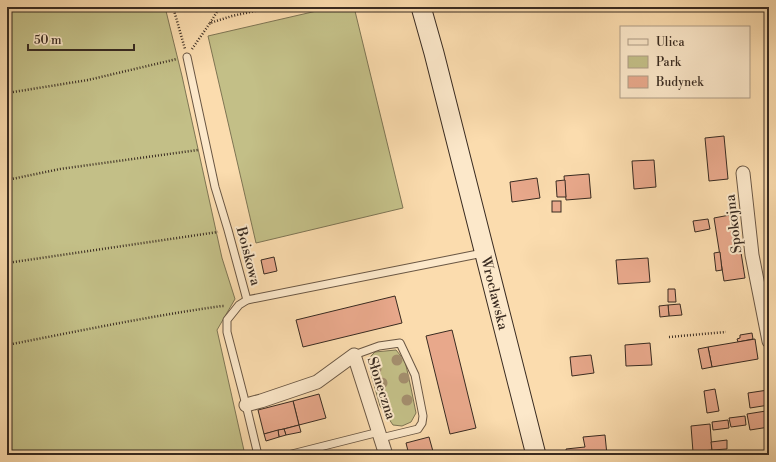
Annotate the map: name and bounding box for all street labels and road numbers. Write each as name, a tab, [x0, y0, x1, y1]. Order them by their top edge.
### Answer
street label: Spokojna	[721, 193, 747, 254]
street label: Boiskowa	[231, 224, 265, 288]
street label: Wrocławska	[476, 254, 512, 333]
street label: Słoneczna	[362, 355, 400, 423]

